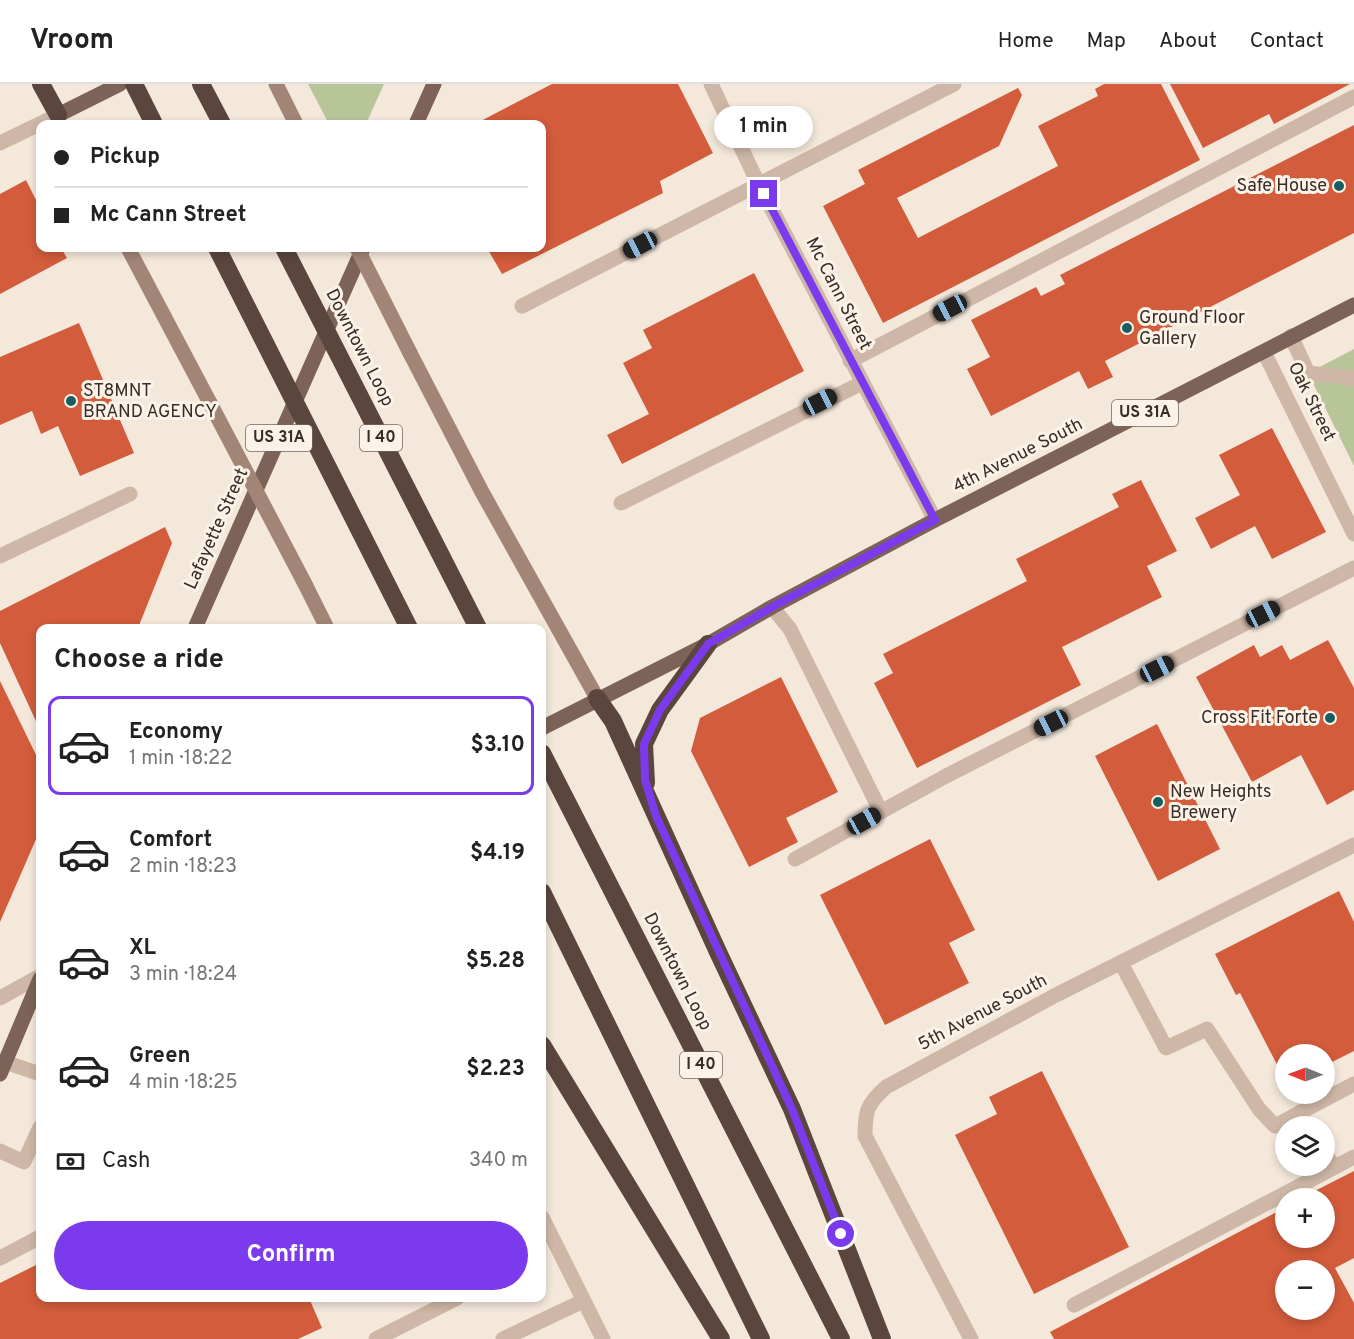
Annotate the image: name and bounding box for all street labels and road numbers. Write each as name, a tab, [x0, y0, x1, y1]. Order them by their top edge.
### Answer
street label: Mc Cann Street	[800, 234, 876, 354]
street label: Downtown Loop	[319, 285, 399, 411]
street label: Oak Street	[1282, 358, 1340, 446]
road number: US 31A	[1112, 400, 1178, 426]
street label: 4th Avenue South	[949, 413, 1087, 499]
road number: US 31A	[246, 425, 312, 451]
road number: I 40	[360, 425, 402, 451]
street label: Lafayette Street	[180, 465, 254, 593]
street label: Downtown Loop	[637, 909, 717, 1035]
street label: 5th Avenue South	[915, 969, 1051, 1057]
road number: I 40	[680, 1052, 722, 1078]

